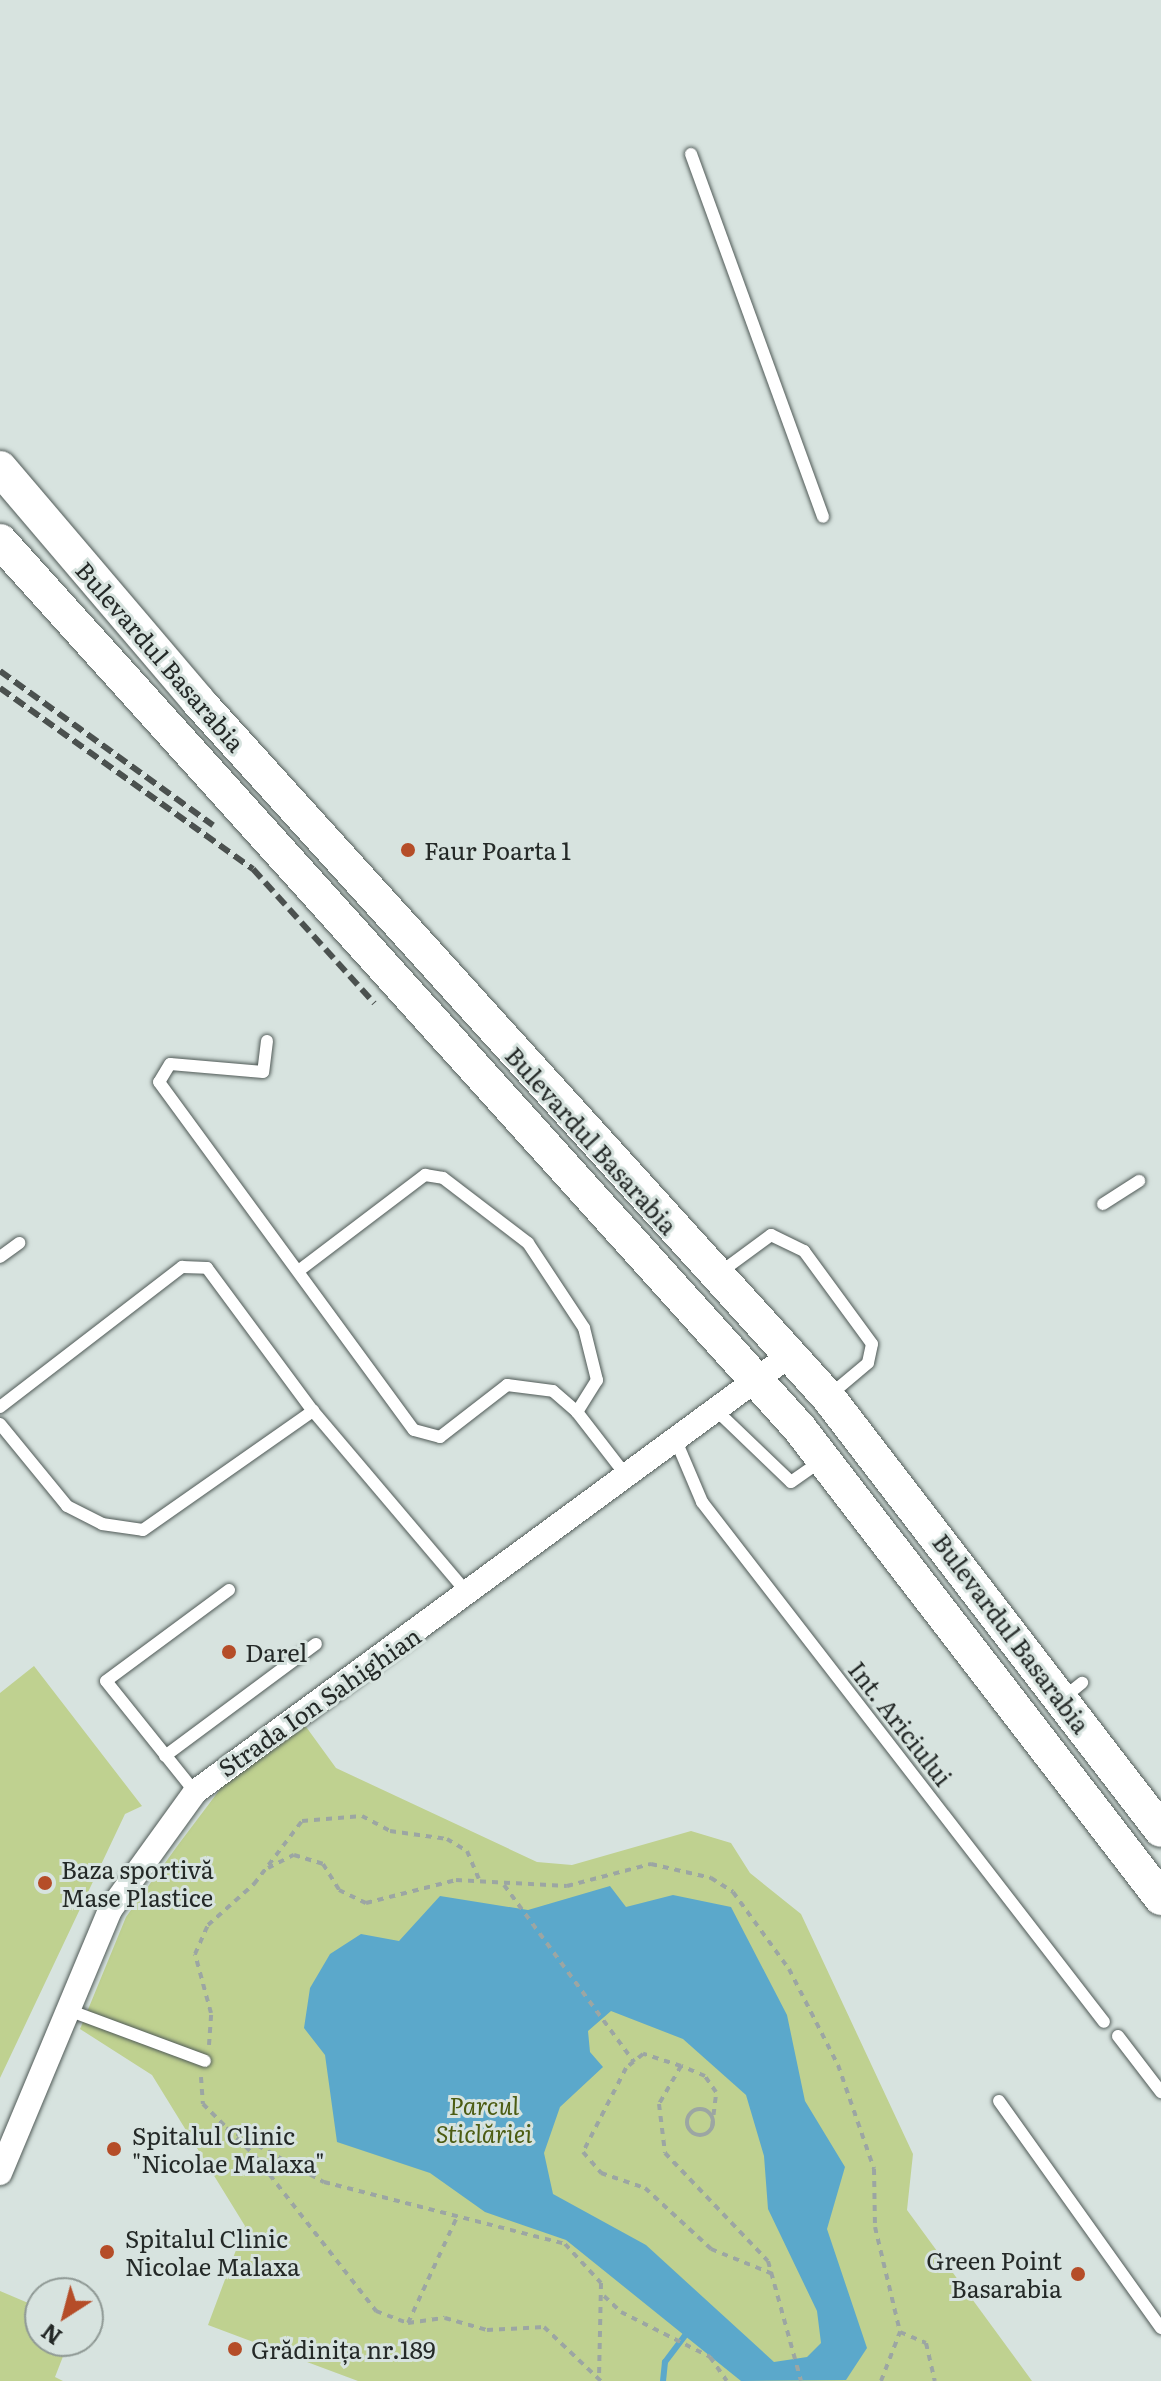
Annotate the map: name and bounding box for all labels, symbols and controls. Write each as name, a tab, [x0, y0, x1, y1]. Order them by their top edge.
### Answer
street label: Bulevardul Basarabia	[71, 555, 251, 757]
place label: Faur Poarta 1	[424, 836, 571, 864]
marker: Faur Poarta 1	[399, 841, 417, 859]
street label: Bulevardul Basarabia	[500, 1040, 684, 1240]
street label: Bulevardul Basarabia	[928, 1528, 1096, 1738]
street label: Strada Ion Sahighian	[212, 1620, 426, 1782]
place label: Darel	[245, 1638, 307, 1666]
marker: Darel	[220, 1643, 238, 1661]
street label: Int. Ariciului	[843, 1655, 959, 1791]
place label: Baza sportivă Mase Plastice	[61, 1855, 214, 1911]
marker: Baza sportivă Mase Plastice	[36, 1874, 54, 1892]
park label: Parcul Sticlăriei	[436, 2091, 532, 2147]
place label: Spitalul Clinic "Nicolae Malaxa"	[132, 2121, 325, 2177]
marker: Spitalul Clinic "Nicolae Malaxa"	[103, 2138, 125, 2160]
place label: Spitalul Clinic Nicolae Malaxa	[125, 2224, 300, 2280]
marker: Spitalul Clinic Nicolae Malaxa	[96, 2241, 118, 2263]
place label: Green Point Basarabia	[926, 2246, 1062, 2302]
marker: Green Point Basarabia	[1069, 2265, 1087, 2283]
north arrow	[24, 2277, 104, 2357]
text: N	[34, 2316, 68, 2354]
place label: Grădinița nr.189	[251, 2335, 436, 2363]
marker: Grădinița nr.189	[226, 2340, 244, 2358]

